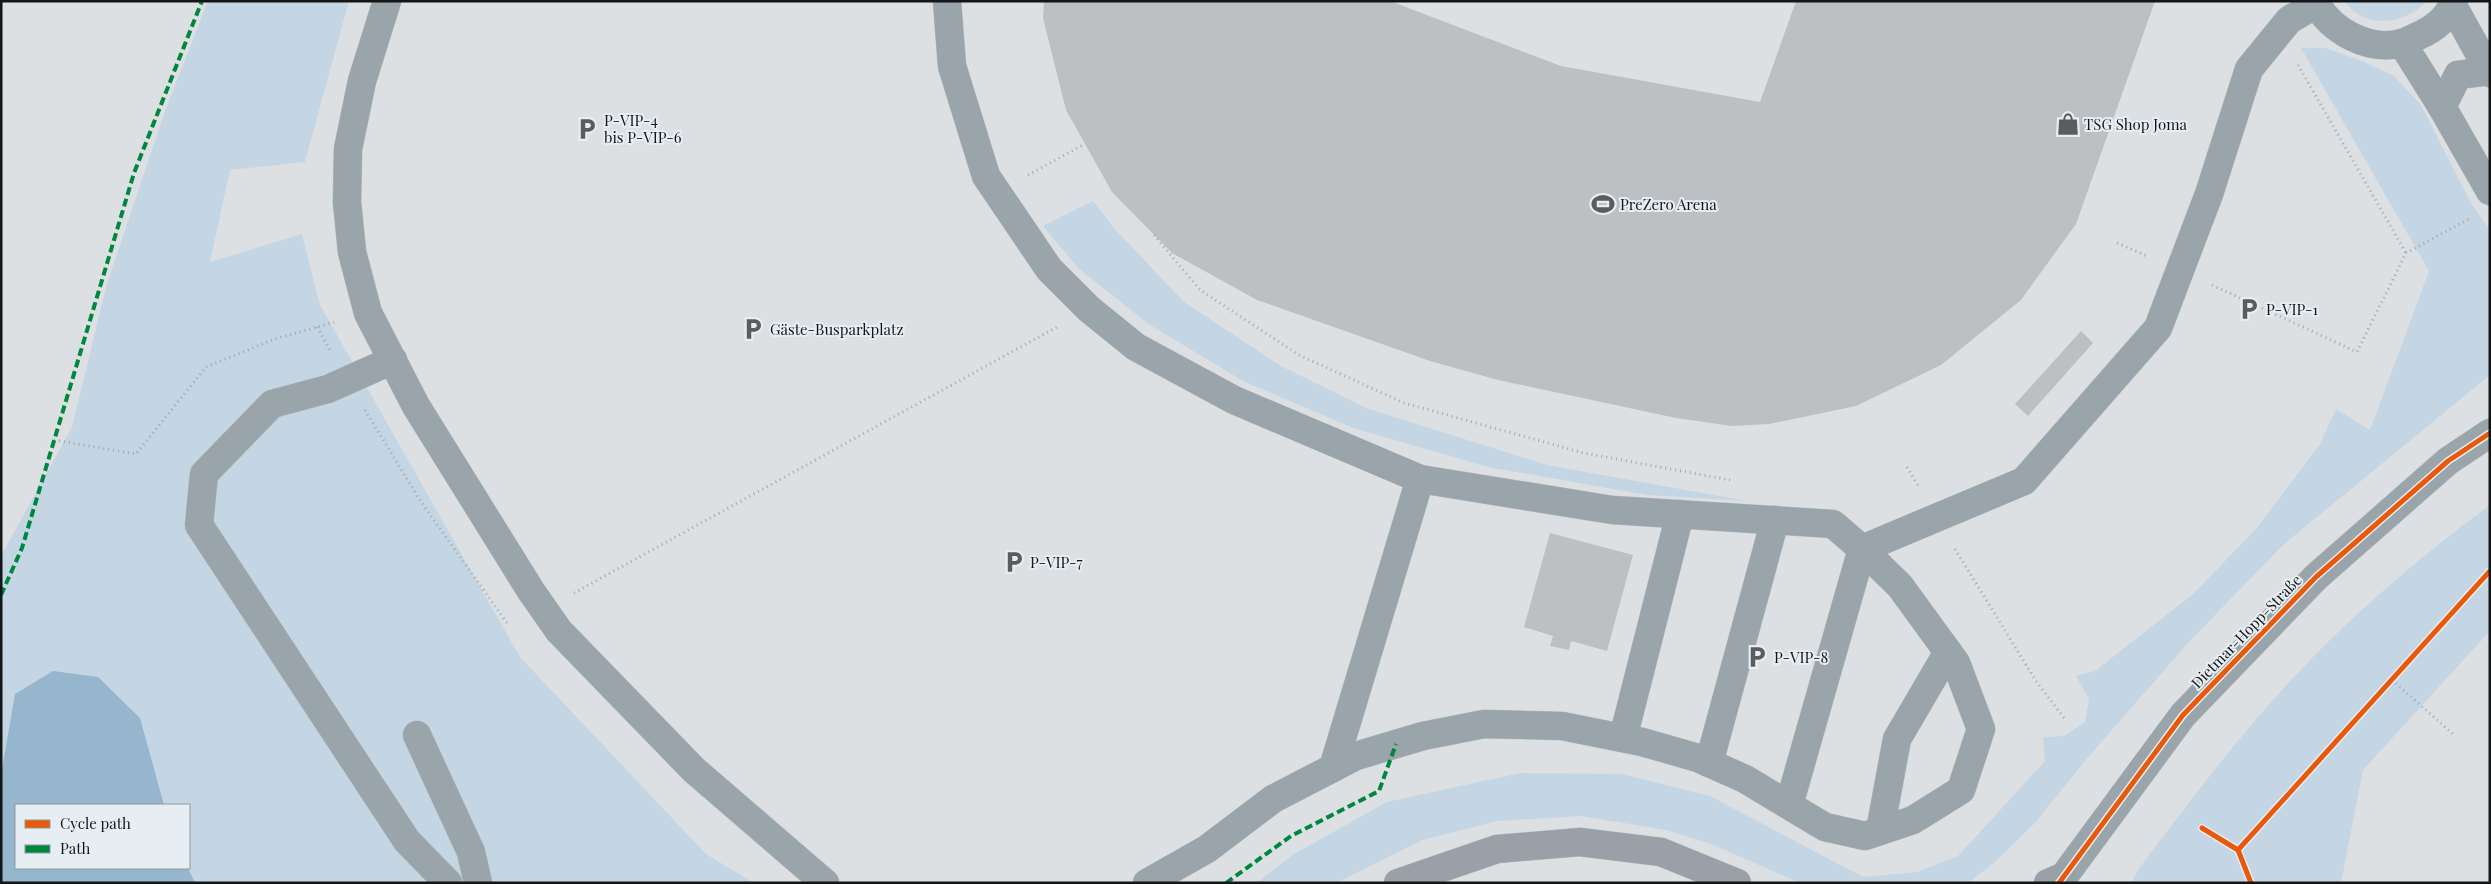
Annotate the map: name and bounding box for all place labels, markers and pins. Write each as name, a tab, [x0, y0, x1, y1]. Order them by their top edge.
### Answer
place label: P-VIP-4 bis P-VIP-6	[604, 110, 682, 147]
shop icon: TSG Shop Joma	[2055, 111, 2081, 137]
place label: TSG Shop Joma	[2084, 114, 2187, 134]
parking icon: P-VIP-4 bis P-VIP-6	[574, 116, 600, 142]
sports icon: PreZero Arena	[1590, 191, 1616, 217]
place label: PreZero Arena	[1620, 194, 1717, 214]
parking icon: P-VIP-1	[2236, 296, 2262, 322]
place label: P-VIP-1	[2266, 299, 2319, 319]
parking icon: Gäste-Busparkplatz	[740, 316, 766, 342]
place label: Gäste-Busparkplatz	[770, 319, 904, 339]
parking icon: P-VIP-7	[1001, 549, 1027, 575]
place label: P-VIP-7	[1030, 552, 1083, 572]
parking icon: P-VIP-8	[1744, 644, 1770, 670]
place label: P-VIP-8	[1774, 647, 1829, 667]

